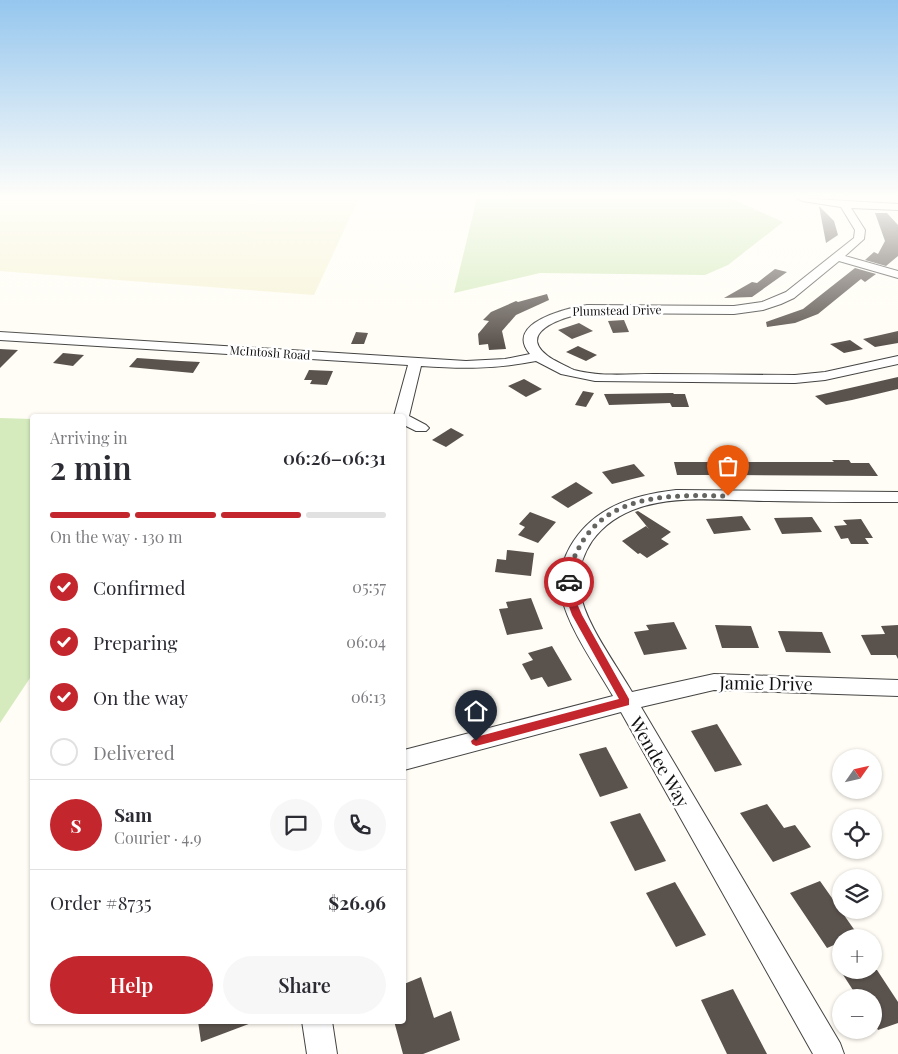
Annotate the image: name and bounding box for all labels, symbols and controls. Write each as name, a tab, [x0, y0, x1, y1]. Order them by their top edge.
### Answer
street label: Plumstead Drive	[572, 301, 662, 319]
street label: McIntosh Road	[229, 341, 311, 363]
text: Arriving in	[50, 427, 128, 448]
text: 06:26–06:31	[283, 444, 386, 470]
text: 2 min	[50, 445, 132, 488]
pin	[707, 445, 749, 496]
icon: bag	[714, 452, 742, 480]
text: On the way · 130 m	[50, 526, 183, 547]
courier	[544, 557, 594, 607]
icon: car	[555, 568, 583, 596]
icon: check	[50, 573, 78, 601]
text: Confirmed	[93, 574, 186, 600]
text: 05:57	[352, 576, 386, 597]
icon: check	[50, 628, 78, 656]
text: Preparing	[93, 629, 178, 655]
text: 06:04	[346, 631, 386, 652]
street label: Jamie Drive	[718, 670, 813, 696]
icon: check	[50, 683, 78, 711]
text: On the way	[93, 684, 188, 710]
text: 06:13	[351, 686, 386, 707]
pin	[455, 690, 497, 741]
icon: home	[462, 697, 490, 725]
street label: Wendee Way	[624, 711, 696, 812]
text: Delivered	[93, 739, 175, 765]
north arrow	[832, 749, 882, 799]
map controls	[832, 749, 882, 1039]
button: chat	[270, 799, 322, 851]
button: phone	[334, 799, 386, 851]
text: Sam	[114, 801, 152, 827]
button: locate	[832, 809, 882, 859]
text: S	[70, 812, 82, 838]
text: Courier · 4.9	[114, 827, 202, 848]
button: layers	[832, 869, 882, 919]
text: Order #8735	[50, 889, 152, 915]
text: $26.96	[328, 889, 386, 915]
button: +	[832, 929, 882, 979]
button: Help	[50, 956, 213, 1014]
button: Share	[223, 956, 386, 1014]
button: −	[832, 989, 882, 1039]

